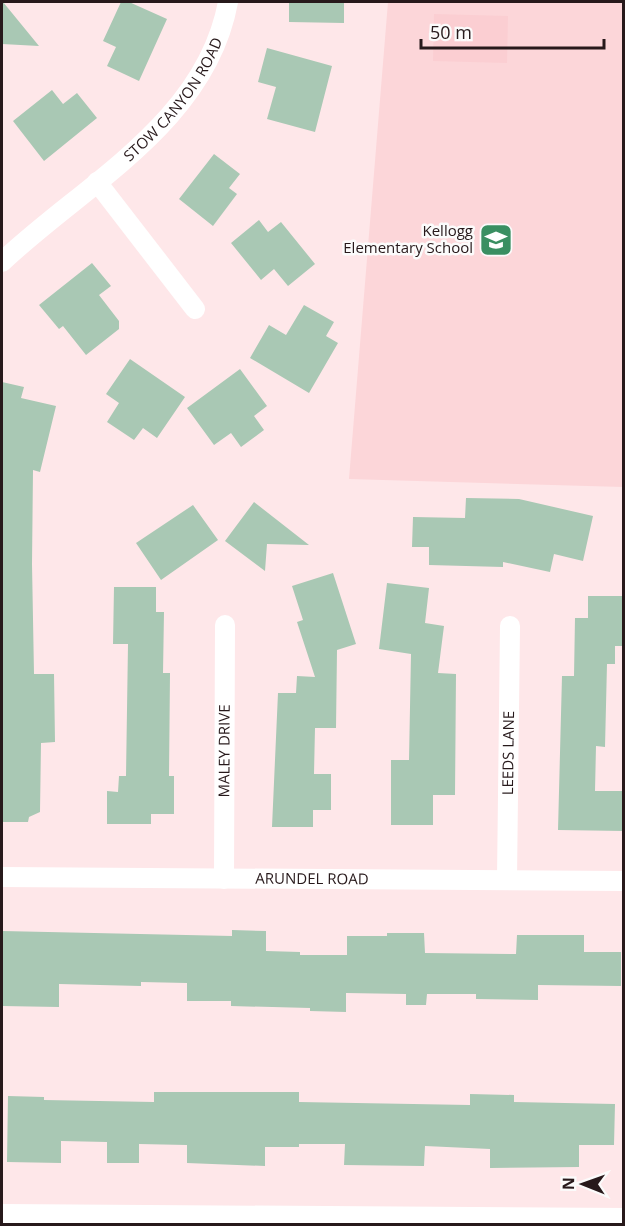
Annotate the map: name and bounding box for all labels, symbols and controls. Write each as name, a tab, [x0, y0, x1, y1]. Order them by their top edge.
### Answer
scale bar	[421, 12, 604, 50]
text: 50 m	[430, 20, 472, 44]
street label: STOW CANYON ROAD	[119, 34, 226, 165]
place label: Kellogg Elementary School	[343, 220, 473, 257]
school or university icon: Kellogg Elementary School	[478, 222, 514, 258]
street label: MALEY DRIVE	[213, 704, 234, 798]
street label: LEEDS LANE	[497, 711, 518, 795]
street label: ARUNDEL ROAD	[255, 868, 369, 888]
north arrow	[553, 1154, 613, 1214]
text: N	[557, 1177, 579, 1190]

